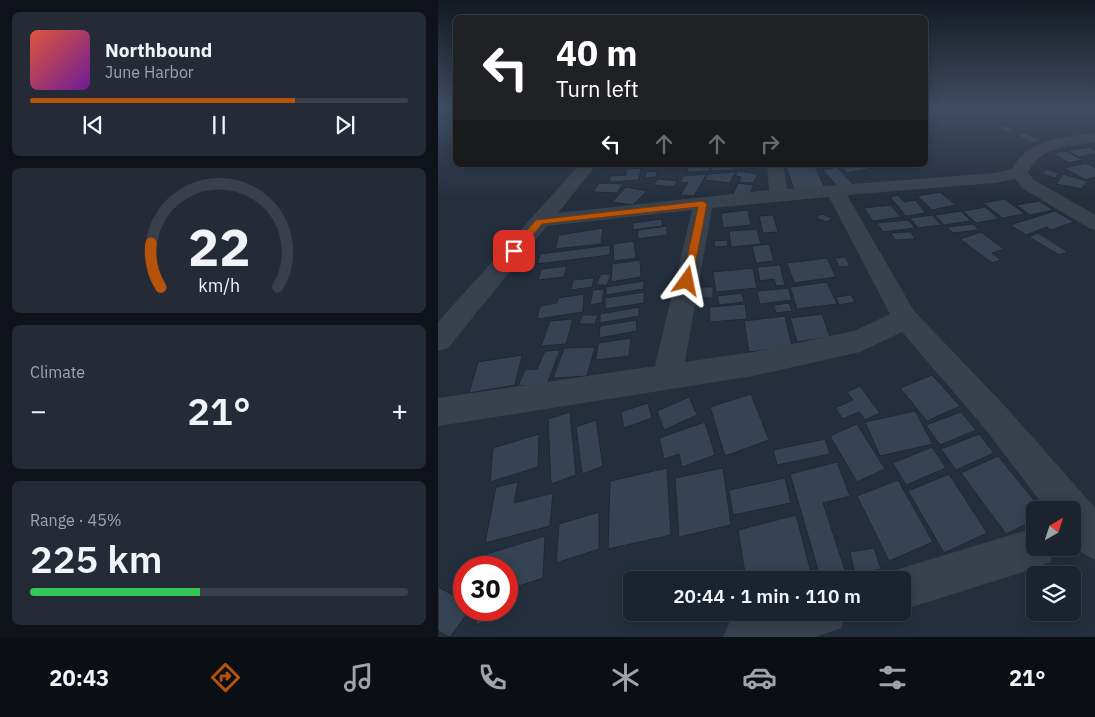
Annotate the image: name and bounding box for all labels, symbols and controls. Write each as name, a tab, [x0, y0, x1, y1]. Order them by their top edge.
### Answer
text: 40 m	[556, 30, 638, 76]
icon: left	[473, 35, 538, 100]
text: Northbound	[105, 38, 212, 62]
text: June Harbor	[105, 62, 194, 82]
text: Turn left	[556, 74, 639, 103]
icon: previous	[79, 111, 107, 139]
icon: pause	[205, 111, 233, 139]
icon: next	[331, 111, 359, 139]
icon: left	[597, 130, 625, 158]
icon: ahead	[650, 130, 678, 158]
icon: ahead	[703, 130, 731, 158]
icon: right	[756, 130, 784, 158]
text: 22	[188, 213, 250, 280]
pin	[493, 230, 535, 272]
icon: arrive	[500, 237, 528, 265]
position arrow	[660, 254, 712, 306]
text: km/h	[198, 274, 240, 297]
text: Climate	[30, 362, 85, 382]
text: 21°	[187, 386, 251, 435]
text: −	[30, 392, 47, 429]
text: +	[391, 392, 408, 429]
north arrow	[1026, 501, 1080, 556]
map controls	[1026, 501, 1081, 621]
text: Range · 45%	[30, 510, 122, 530]
text: 225 km	[30, 534, 162, 583]
speed limit sign: 30	[453, 556, 518, 621]
button: layers	[1026, 566, 1081, 621]
text: 20:44 · 1 min · 110 m	[673, 584, 861, 608]
icon: directions	[208, 660, 243, 695]
icon: music	[341, 660, 376, 695]
icon: phone	[475, 660, 510, 695]
icon: climate	[608, 660, 643, 695]
icon: car	[742, 660, 777, 695]
icon: filters	[875, 660, 910, 695]
text: 20:43	[49, 663, 109, 692]
text: 21°	[1009, 663, 1046, 692]

